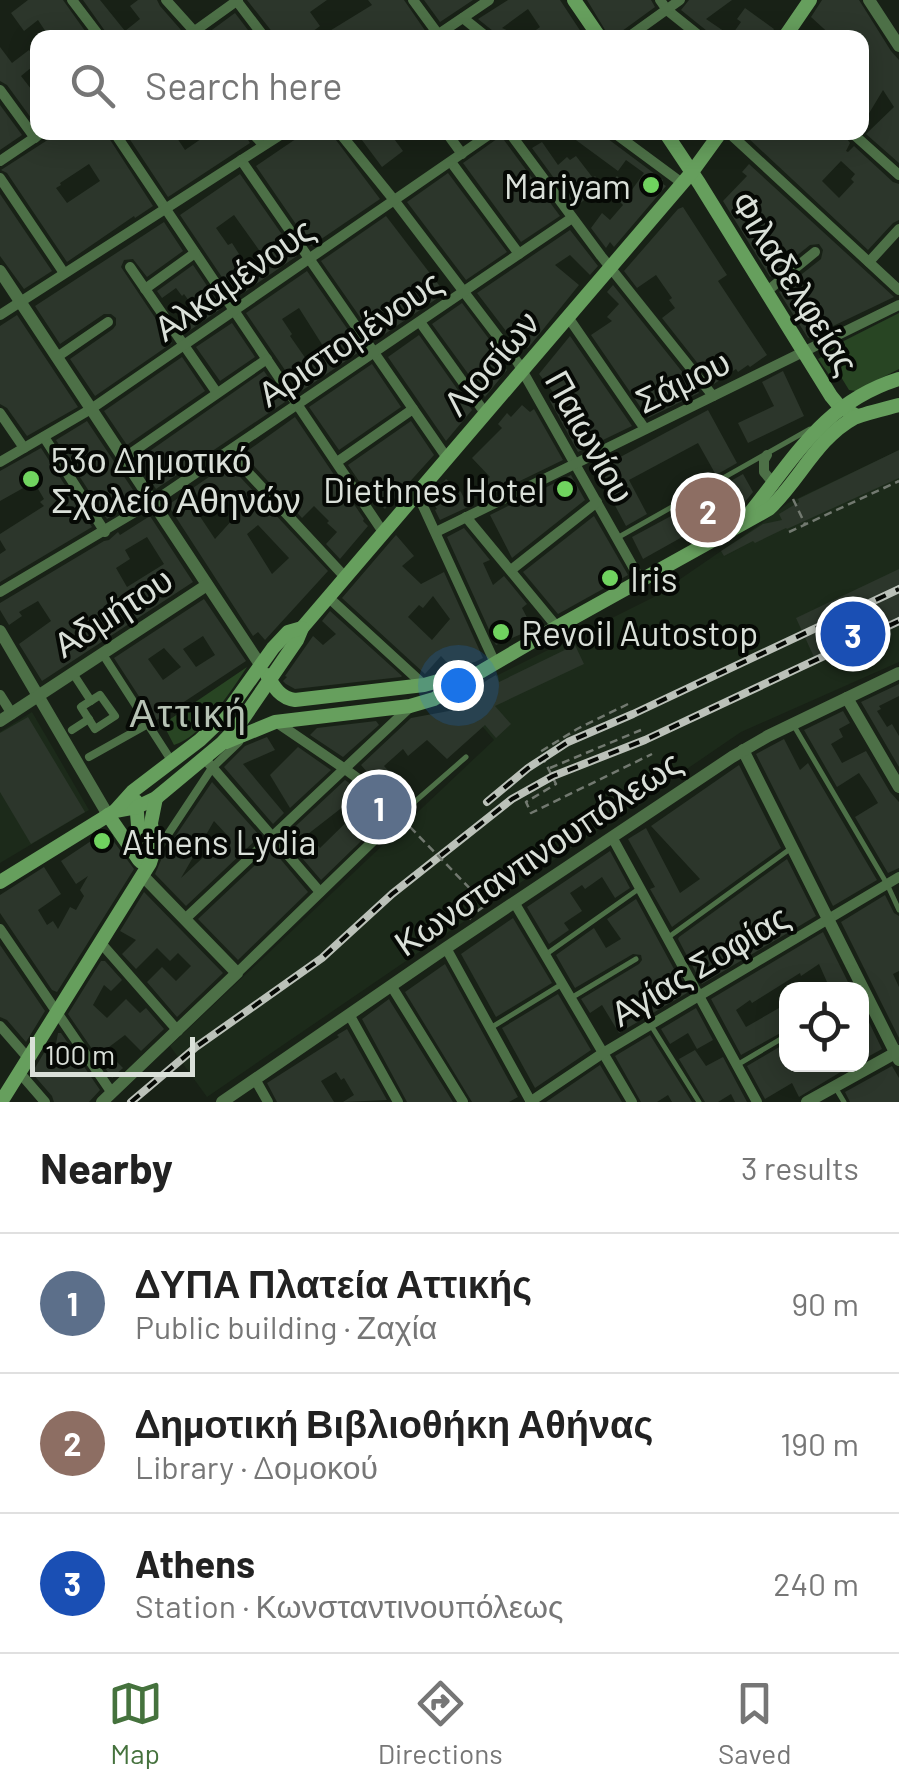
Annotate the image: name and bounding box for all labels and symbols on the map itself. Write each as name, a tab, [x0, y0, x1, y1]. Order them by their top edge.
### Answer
place label: Mariyam	[504, 164, 631, 206]
marker: Mariyam	[640, 174, 662, 196]
street label: Φιλαδελφείας	[723, 183, 869, 381]
street label: Αλκαμένους	[145, 208, 321, 348]
street label: Αριστομένους	[249, 260, 449, 414]
street label: Λιοσίων	[433, 301, 547, 423]
street label: Σάμου	[628, 339, 736, 421]
street label: Παιωνίου	[538, 363, 644, 509]
place label: 53ο Δημοτικό Σχολείο Αθηνών	[51, 438, 301, 520]
marker: 53ο Δημοτικό Σχολείο Αθηνών	[20, 468, 42, 490]
place label: Diethnes Hotel	[323, 468, 545, 510]
pin: 2	[676, 472, 740, 548]
marker: Diethnes Hotel	[554, 478, 576, 500]
street label: Αδμήτου	[45, 557, 179, 665]
place label: Iris	[630, 557, 678, 599]
marker: Iris	[599, 567, 621, 589]
pin: 3	[820, 596, 886, 672]
place label: Revoil Autostop	[521, 611, 758, 653]
marker: Revoil Autostop	[490, 621, 512, 643]
your location	[433, 660, 484, 711]
district label: Αττική	[130, 689, 248, 735]
street label: Κωνσταντινουπόλεως	[386, 740, 688, 964]
pin: 1	[346, 770, 412, 844]
place label: Athens Lydia	[122, 820, 316, 862]
marker: Athens Lydia	[91, 830, 113, 852]
street label: Αγίας Σοφίας	[602, 894, 796, 1034]
scale bar	[30, 1032, 195, 1076]

